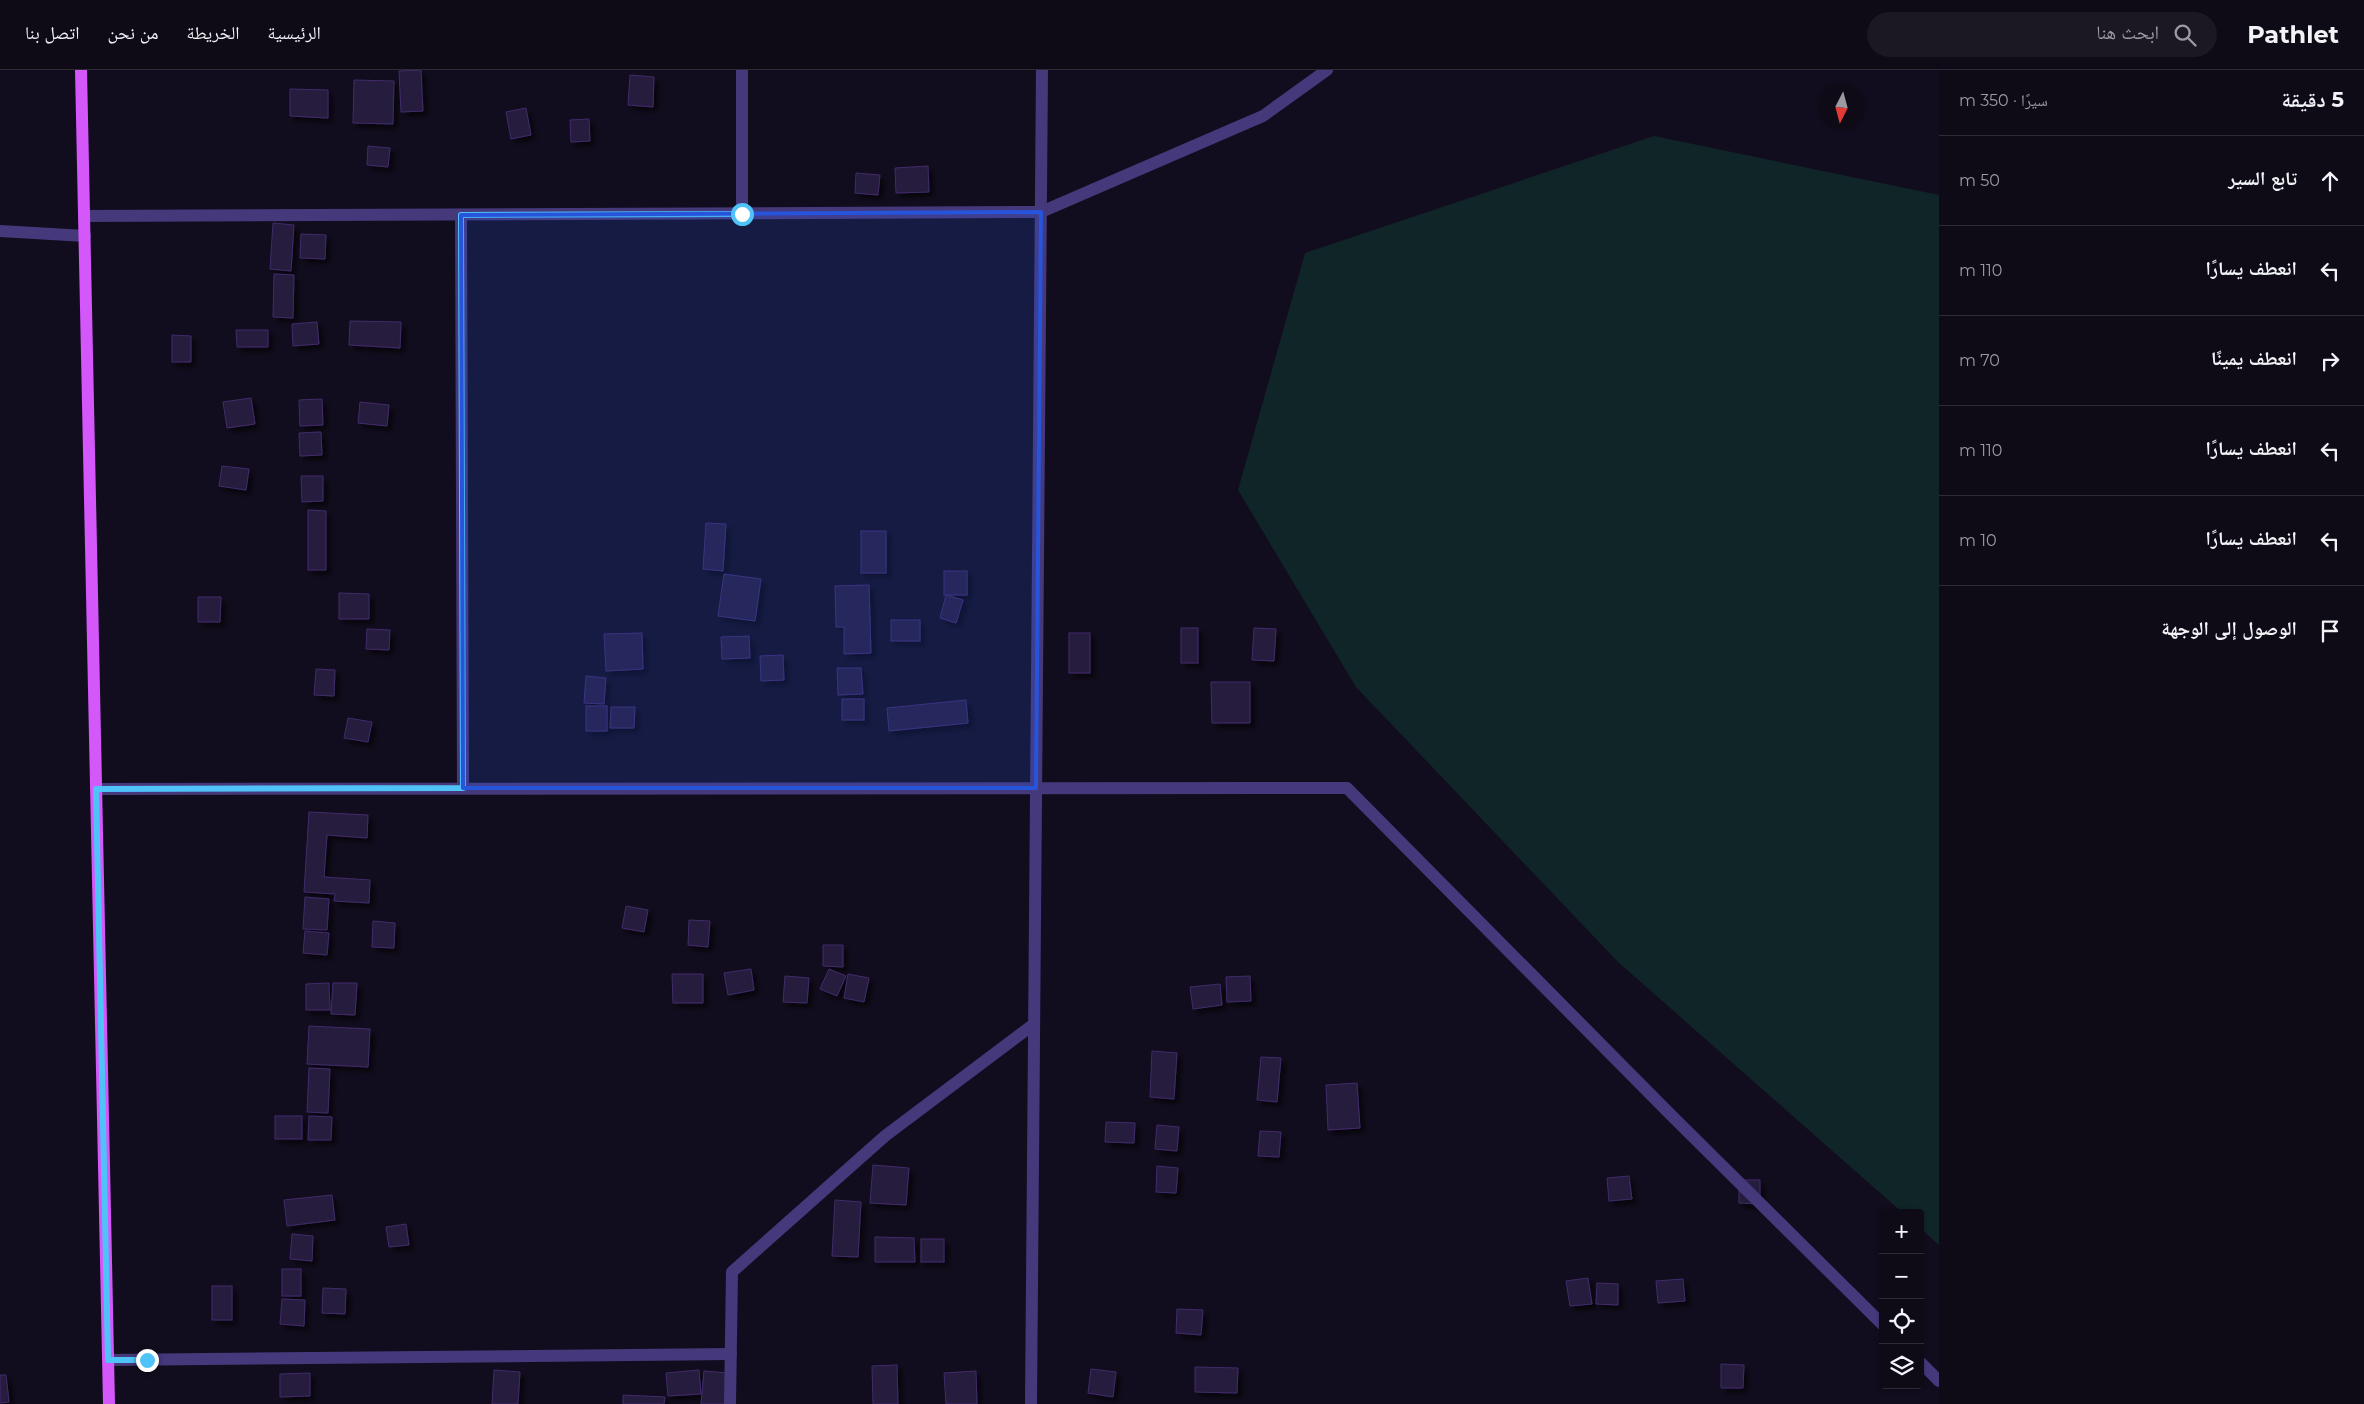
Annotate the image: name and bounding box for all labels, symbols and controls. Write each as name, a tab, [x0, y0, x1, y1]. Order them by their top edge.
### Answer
search box	[1867, 12, 2217, 57]
text: Pathlet	[2247, 20, 2339, 49]
text: ابحث هنا	[2096, 21, 2159, 44]
icon: search	[2171, 21, 2199, 49]
text: اتصل بنا	[25, 22, 80, 44]
text: من نحن	[108, 22, 159, 44]
text: الخريطة	[187, 22, 240, 44]
text: الرئيسية	[268, 22, 321, 44]
north arrow	[1819, 85, 1864, 130]
text: 5 دقيقة	[2281, 87, 2344, 112]
text: سيرًا · 350 m	[1959, 91, 2048, 110]
text: تابع السير	[2228, 167, 2297, 190]
icon: ahead	[2316, 167, 2344, 195]
text: 50 m	[1959, 171, 2000, 190]
route start	[731, 203, 754, 226]
text: انعطف يسارًا	[2205, 257, 2297, 280]
icon: left	[2316, 257, 2344, 285]
text: 110 m	[1959, 261, 2002, 280]
text: انعطف يمينًا	[2211, 347, 2297, 370]
icon: right	[2316, 347, 2344, 375]
text: 70 m	[1959, 351, 2000, 370]
text: انعطف يسارًا	[2205, 437, 2297, 460]
icon: left	[2316, 437, 2344, 465]
text: 110 m	[1959, 441, 2002, 460]
text: انعطف يسارًا	[2205, 527, 2297, 550]
icon: left	[2316, 527, 2344, 555]
text: 10 m	[1959, 531, 1997, 550]
text: الوصول إلى الوجهة	[2161, 617, 2297, 640]
icon: arrive	[2316, 617, 2344, 645]
map controls	[1879, 1209, 1924, 1389]
button: +	[1879, 1209, 1924, 1254]
button: −	[1879, 1254, 1924, 1299]
button: locate	[1879, 1299, 1924, 1344]
button: layers	[1879, 1344, 1924, 1389]
route end	[136, 1349, 159, 1372]

